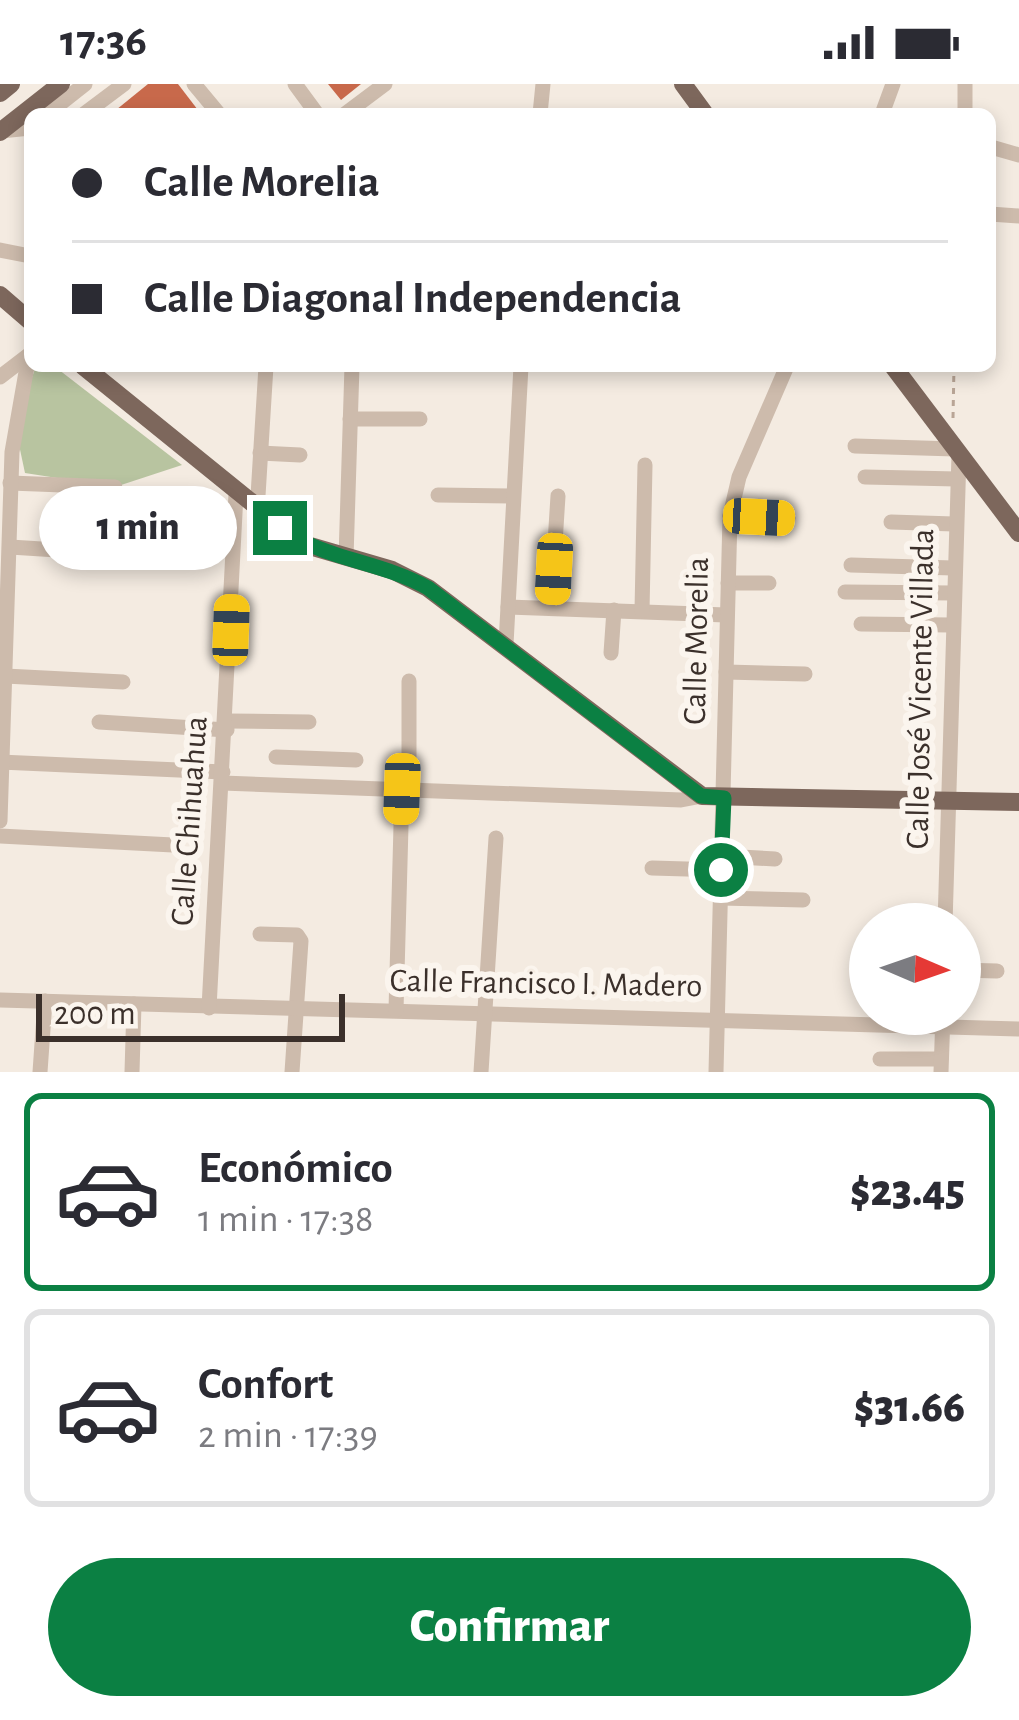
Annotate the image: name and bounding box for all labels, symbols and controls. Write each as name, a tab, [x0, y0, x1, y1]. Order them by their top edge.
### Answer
text: 17:36	[60, 19, 147, 64]
text: Calle Morelia	[144, 160, 380, 205]
text: Calle Diagonal Independencia	[144, 276, 681, 321]
callout: 1 min	[40, 486, 238, 570]
car	[722, 497, 796, 537]
route end	[253, 501, 307, 555]
text: 1 min	[96, 508, 180, 547]
street label: Calle José Vicente Villada	[902, 528, 940, 850]
car	[534, 532, 574, 606]
street label: Calle Morelia	[679, 557, 715, 725]
car	[212, 593, 250, 667]
street label: Calle Chihuahua	[166, 715, 214, 927]
car	[383, 752, 421, 826]
route start	[694, 843, 748, 897]
north arrow	[849, 903, 981, 1035]
map controls	[849, 903, 981, 1035]
street label: Calle Francisco I. Madero	[389, 965, 703, 1003]
scale bar	[36, 988, 345, 1041]
text: 200 m	[54, 998, 136, 1031]
icon: car	[54, 1138, 162, 1246]
text: Económico	[198, 1146, 393, 1191]
text: $23.45	[850, 1169, 965, 1214]
text: 1 min · 17:38	[198, 1200, 374, 1239]
icon: car	[54, 1354, 162, 1462]
text: Confort	[198, 1362, 333, 1407]
text: $31.66	[854, 1385, 965, 1430]
text: 2 min · 17:39	[198, 1416, 378, 1455]
button: Confirmar	[48, 1558, 971, 1696]

